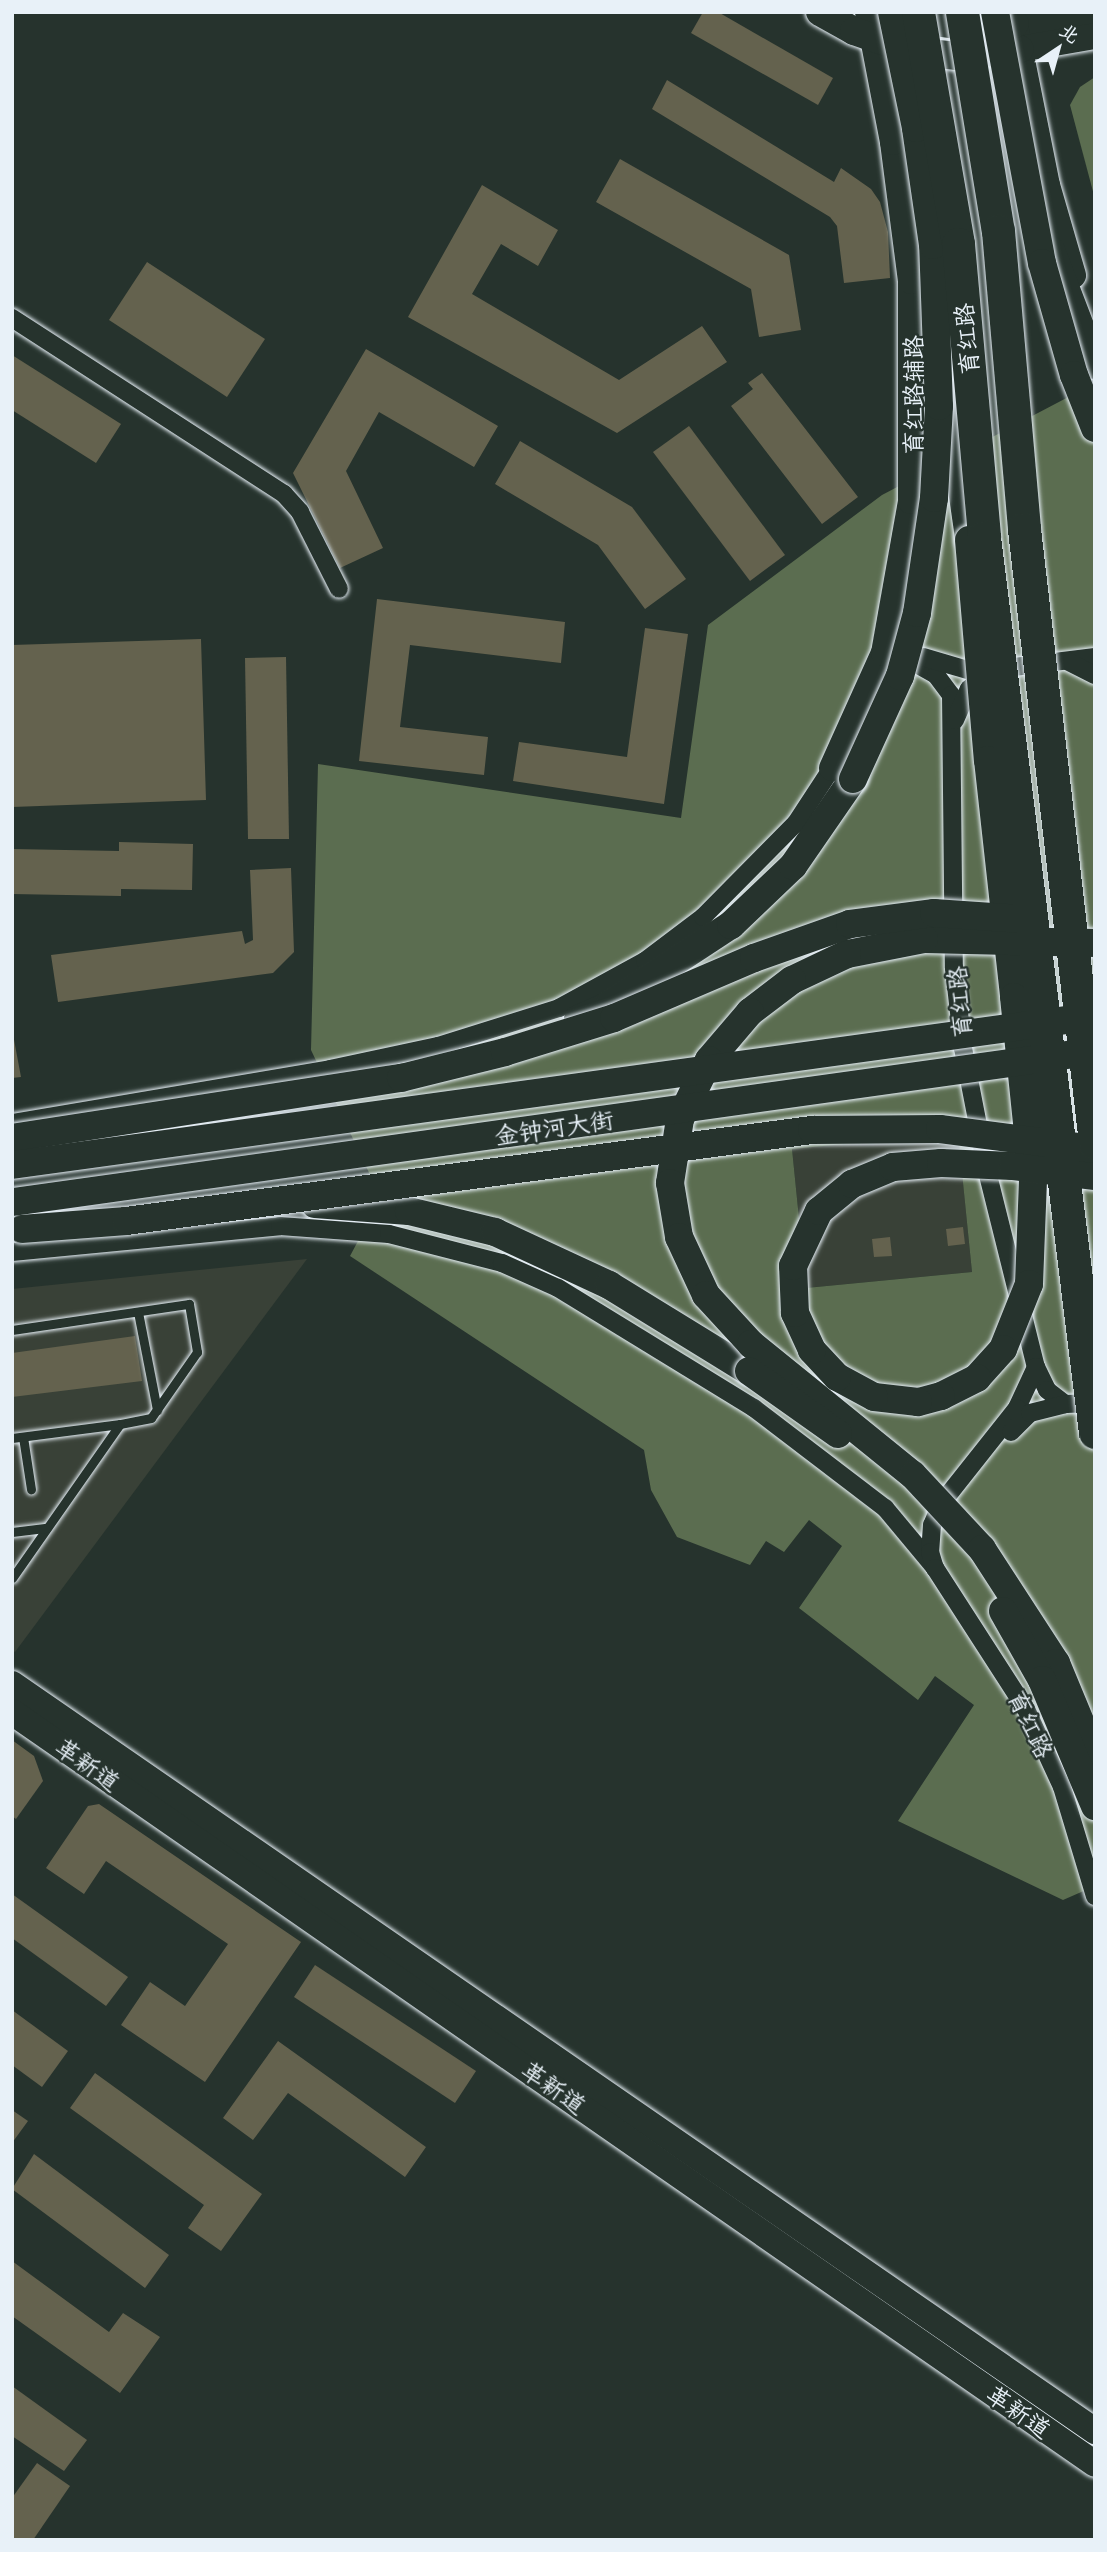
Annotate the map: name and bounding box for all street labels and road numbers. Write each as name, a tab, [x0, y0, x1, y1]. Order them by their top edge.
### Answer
street label: 育红路	[949, 302, 983, 376]
street label: 育红路辅路	[899, 335, 927, 455]
street label: 育红路	[942, 965, 976, 1039]
street label: 金钟河大街	[493, 1104, 615, 1150]
street label: 育红路	[1002, 1685, 1060, 1763]
street label: 革新道	[50, 1732, 126, 1796]
street label: 革新道	[516, 2055, 592, 2119]
street label: 革新道	[981, 2379, 1057, 2443]

